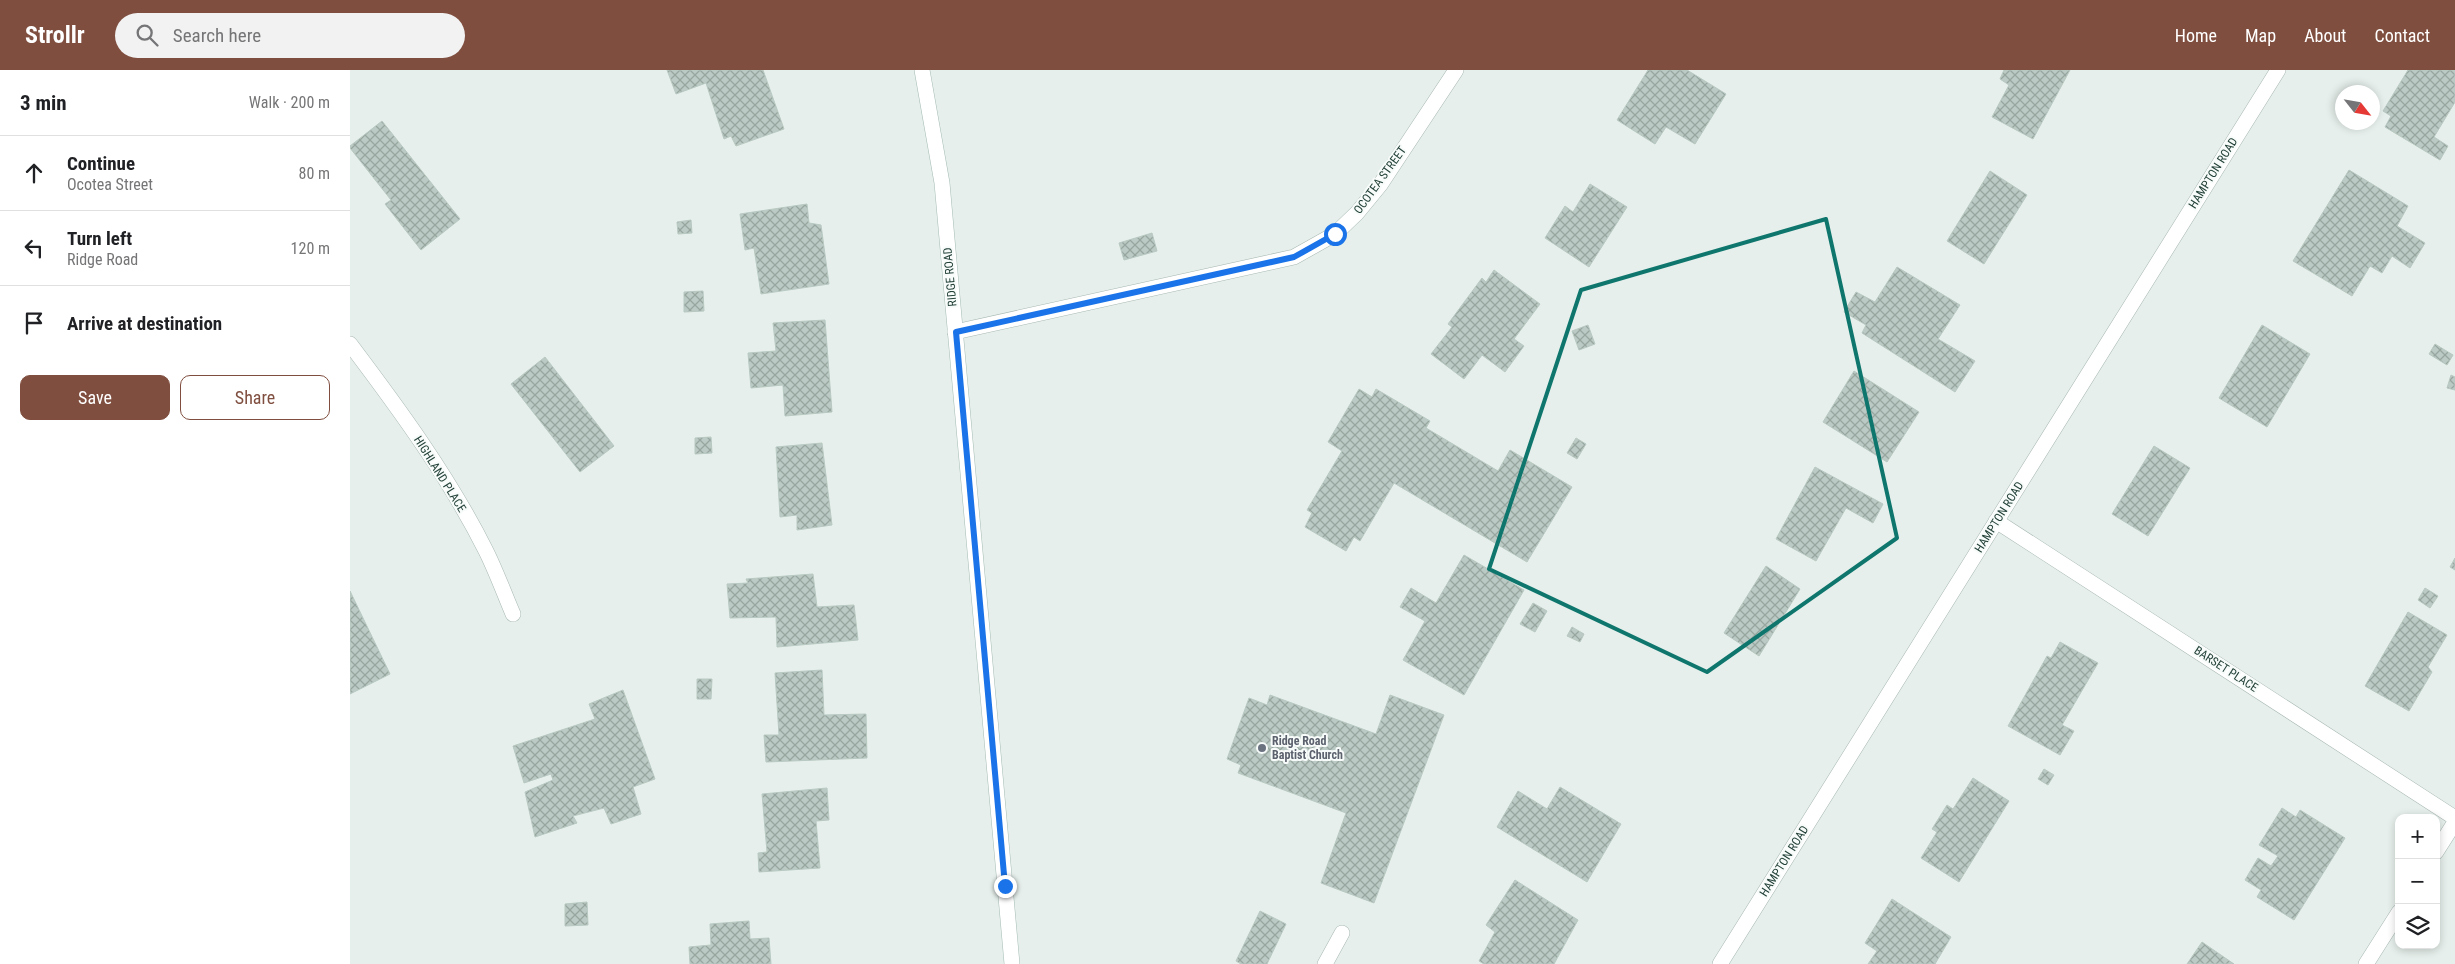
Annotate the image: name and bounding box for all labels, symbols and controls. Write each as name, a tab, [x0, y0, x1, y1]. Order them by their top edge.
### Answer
search box	[115, 13, 465, 58]
text: Strollr	[25, 21, 85, 49]
icon: search	[133, 21, 161, 49]
text: Search here	[173, 24, 261, 47]
text: Home	[2175, 25, 2217, 46]
text: Map	[2245, 25, 2276, 46]
text: About	[2304, 25, 2346, 46]
text: Contact	[2374, 25, 2430, 46]
north arrow	[2335, 85, 2380, 130]
text: 3 min	[20, 91, 67, 115]
text: Walk · 200 m	[249, 93, 330, 112]
street label: HAMPTON ROAD	[2186, 135, 2240, 211]
street label: OCOTEA STREET	[1351, 143, 1409, 217]
text: Continue	[67, 152, 135, 175]
icon: ahead	[20, 159, 48, 187]
text: 80 m	[298, 164, 330, 183]
text: Ocotea Street	[67, 175, 153, 194]
route start	[1324, 223, 1347, 246]
text: Turn left	[67, 227, 132, 250]
icon: left	[20, 234, 48, 262]
text: 120 m	[291, 239, 330, 258]
street label: RIDGE ROAD	[940, 247, 960, 307]
text: Ridge Road	[67, 250, 138, 269]
icon: arrive	[20, 309, 48, 337]
text: Arrive at destination	[67, 312, 222, 335]
button: Save	[20, 375, 170, 420]
button: Share	[180, 375, 330, 420]
street label: HIGHLAND PLACE	[411, 433, 469, 515]
street label: HAMPTON ROAD	[1972, 479, 2026, 555]
street label: BARSET PLACE	[2192, 643, 2260, 695]
place label: Ridge Road Baptist Church	[1272, 734, 1343, 762]
marker: Ridge Road Baptist Church	[1256, 742, 1268, 754]
map controls	[2395, 814, 2440, 949]
button: +	[2395, 814, 2440, 859]
street label: HAMPTON ROAD	[1757, 823, 1811, 899]
button: −	[2395, 859, 2440, 904]
route end	[994, 875, 1017, 898]
button: layers	[2395, 904, 2440, 949]

